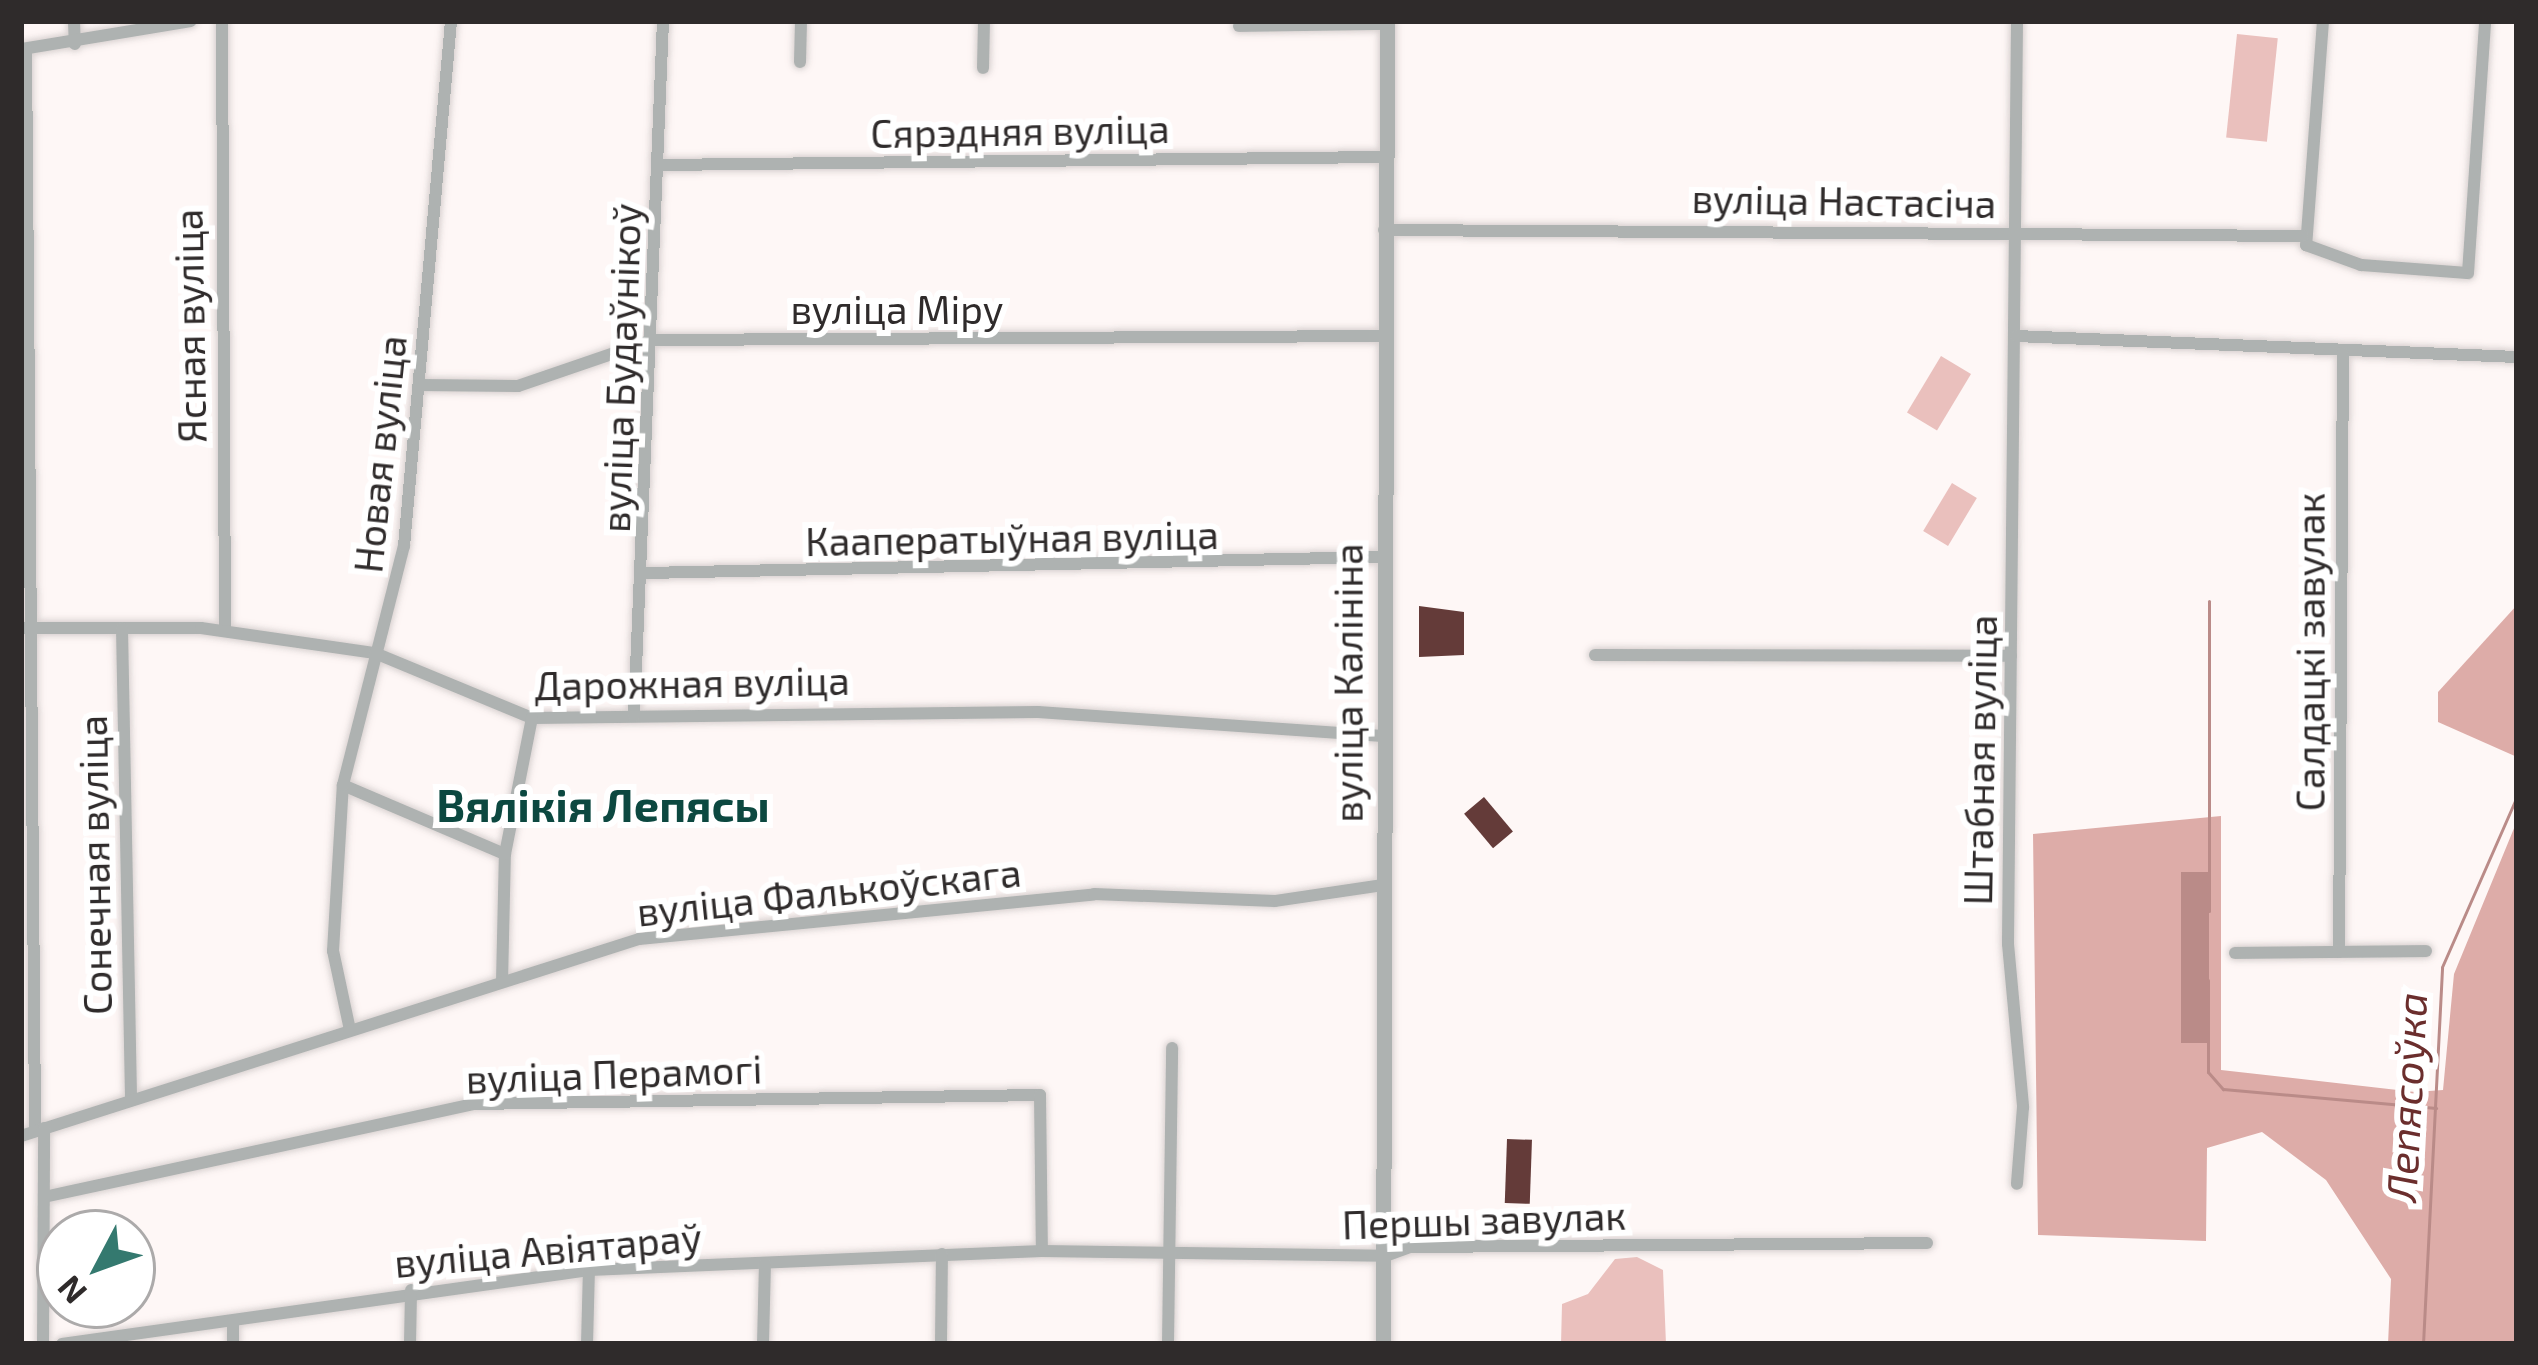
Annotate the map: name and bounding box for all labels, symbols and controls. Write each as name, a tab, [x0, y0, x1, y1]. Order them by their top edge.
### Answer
street label: Сярэдняя вуліца	[870, 105, 1170, 157]
street label: вуліца Настасіча	[1691, 175, 1997, 227]
street label: вуліца Будаўнікоў	[592, 203, 650, 533]
street label: Ясная вуліца	[165, 208, 215, 444]
street label: вуліца Міру	[790, 286, 1004, 332]
street label: Новая вуліца	[344, 333, 416, 575]
street label: Салдацкі завулак	[2287, 493, 2333, 811]
street label: Кааператыўная вуліца	[805, 511, 1219, 565]
street label: вуліца Калініна	[1325, 543, 1371, 823]
street label: Штабная вуліца	[1954, 614, 2006, 906]
street label: Дарожная вуліца	[534, 657, 850, 709]
street label: Сонечная вуліца	[69, 715, 121, 1015]
district label: Вялікія Лепясы	[436, 778, 770, 832]
street label: вуліца Фалькоўскага	[635, 849, 1023, 935]
water label: Лепясоўка	[2374, 991, 2436, 1203]
street label: вуліца Перамогі	[465, 1045, 763, 1103]
street label: Першы завулак	[1341, 1192, 1627, 1248]
north arrow	[36, 1209, 156, 1329]
street label: вуліца Авіятараў	[392, 1213, 704, 1287]
text: N	[48, 1269, 94, 1313]

